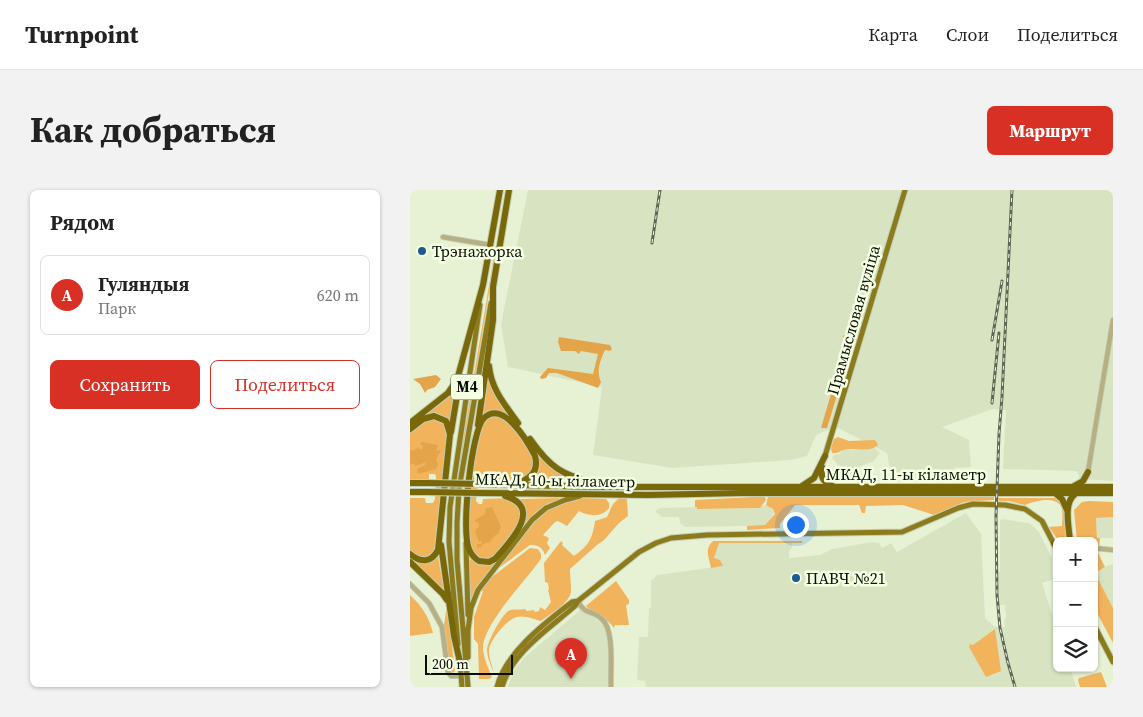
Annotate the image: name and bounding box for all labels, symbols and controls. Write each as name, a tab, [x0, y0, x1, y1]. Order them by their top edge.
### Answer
text: Turnpoint	[25, 18, 138, 51]
text: Карта	[868, 22, 918, 47]
text: Слои	[946, 22, 989, 47]
text: Поделиться	[1017, 22, 1118, 47]
text: Как добраться	[30, 106, 276, 154]
button: Маршрут	[987, 106, 1113, 155]
text: Рядом	[50, 208, 115, 237]
place label: Трэнажорка	[432, 240, 523, 262]
street label: Прамысловая вуліца	[821, 242, 885, 397]
marker: Трэнажорка	[416, 245, 428, 257]
text: Гуляндыя	[98, 271, 189, 297]
text: A	[62, 284, 72, 306]
text: 620 m	[317, 284, 359, 306]
text: Парк	[98, 297, 136, 319]
button: Сохранить	[50, 360, 200, 409]
button: Поделиться	[210, 360, 360, 409]
road number: М4	[451, 374, 483, 400]
street label: МКАД, 11-ы кіламетр	[826, 463, 986, 485]
street label: МКАД, 10-ы кіламетр	[475, 468, 635, 492]
your location	[783, 512, 809, 538]
map controls	[1053, 537, 1098, 672]
button: +	[1053, 537, 1098, 582]
place label: ПАВЧ №21	[806, 567, 886, 589]
marker: ПАВЧ №21	[790, 572, 802, 584]
button: −	[1053, 582, 1098, 627]
button: layers	[1053, 627, 1098, 672]
pin: A	[555, 638, 587, 679]
scale bar	[425, 652, 512, 675]
text: 200 m	[432, 654, 469, 674]

